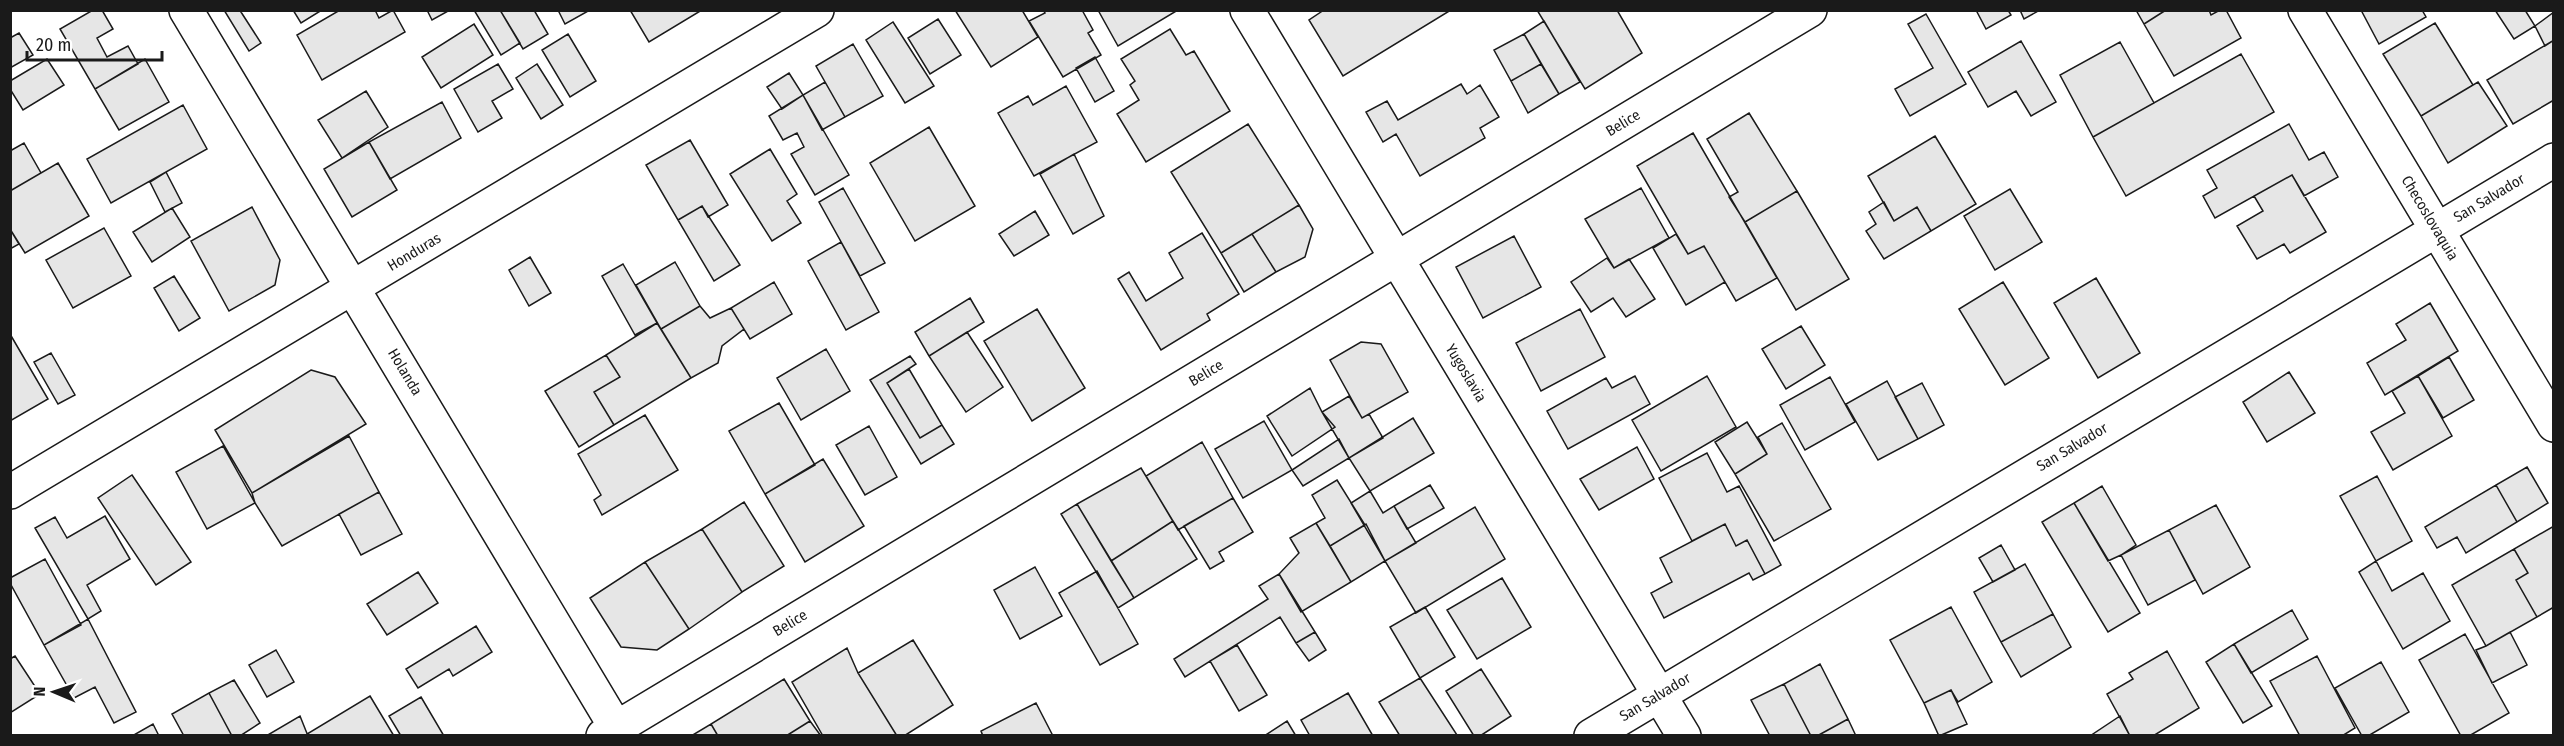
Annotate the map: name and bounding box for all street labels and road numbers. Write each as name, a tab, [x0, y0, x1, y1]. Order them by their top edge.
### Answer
street label: Belice	[1603, 106, 1643, 140]
street label: San Salvador	[2450, 169, 2528, 226]
street label: Checoslovaquia	[2398, 172, 2462, 264]
street label: Honduras	[384, 229, 444, 275]
street label: Yugoslavia	[1442, 341, 1490, 405]
street label: Holanda	[384, 345, 426, 399]
street label: Belice	[1186, 356, 1226, 390]
street label: San Salvador	[2033, 418, 2111, 475]
street label: Belice	[770, 606, 810, 640]
street label: San Salvador	[1616, 668, 1694, 725]

